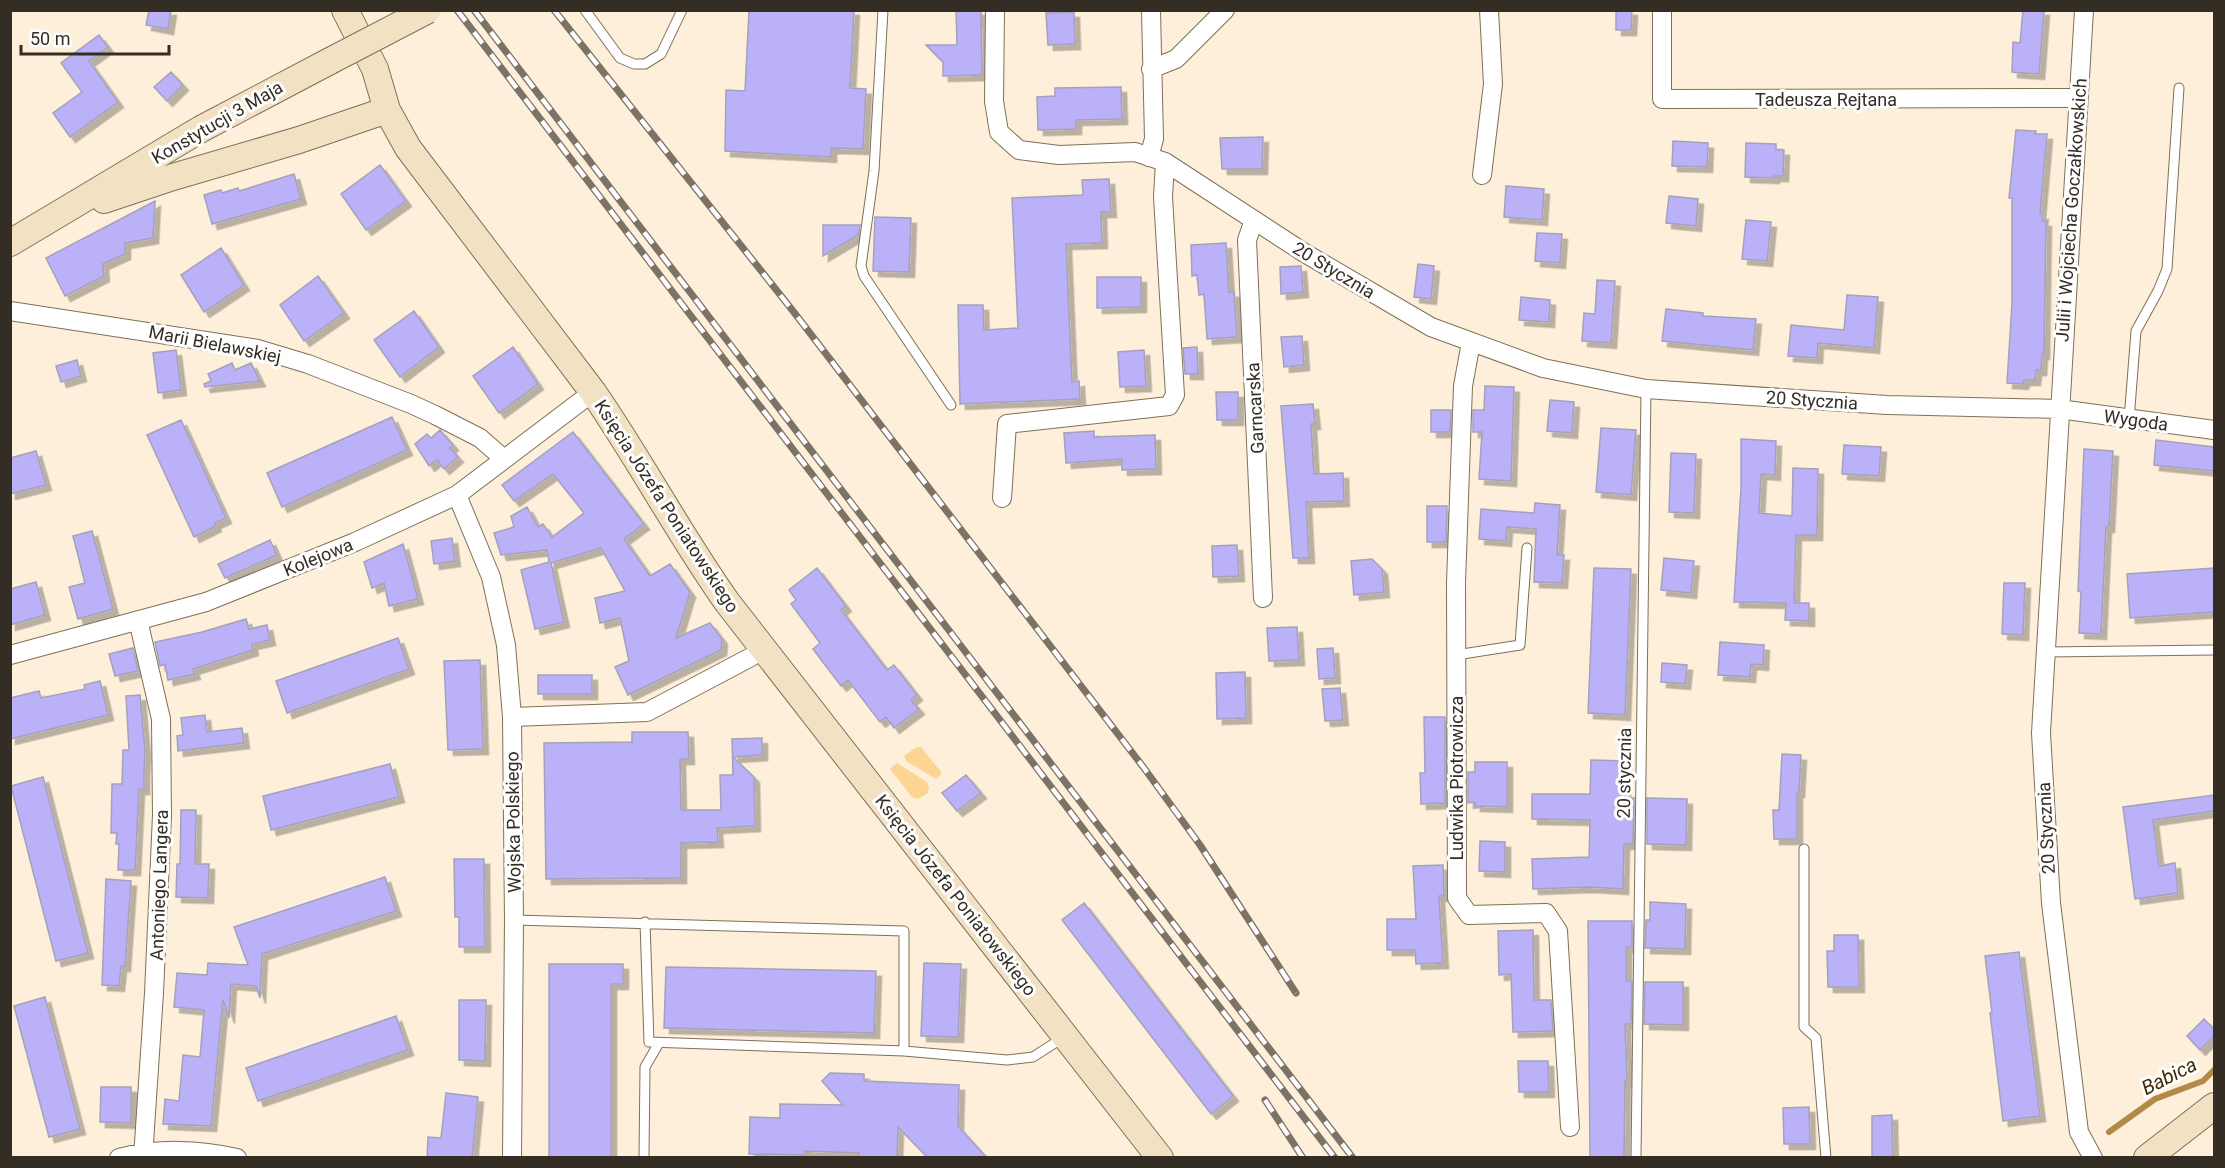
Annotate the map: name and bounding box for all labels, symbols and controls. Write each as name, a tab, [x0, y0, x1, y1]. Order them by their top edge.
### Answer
scale bar	[21, 18, 170, 56]
text: 50 m	[30, 28, 70, 49]
street label: Konstytucji 3 Maja	[148, 76, 286, 168]
street label: Julii i Wojciecha Goczałkowskich	[2051, 78, 2091, 342]
street label: Tadeusza Rejtana	[1755, 89, 1897, 110]
street label: 20 Stycznia	[1289, 237, 1379, 303]
street label: Marii Bielawskiej	[147, 321, 283, 367]
street label: Garncarska	[1242, 362, 1268, 454]
street label: 20 Stycznia	[1765, 386, 1859, 414]
street label: Księcia Józefa Poniatowskiego	[590, 396, 744, 616]
street label: Wygoda	[2103, 405, 2169, 435]
street label: Kolejowa	[280, 534, 356, 580]
street label: Ludwika Piotrowicza	[1446, 696, 1467, 860]
street label: 20 stycznia	[1613, 727, 1635, 819]
street label: Wojska Polskiego	[501, 751, 525, 893]
street label: 20 Stycznia	[2033, 781, 2059, 875]
street label: Księcia Józefa Poniatowskiego	[871, 790, 1041, 1000]
street label: Antoniego Langera	[146, 809, 172, 961]
water label: Babica	[2137, 1052, 2201, 1100]

